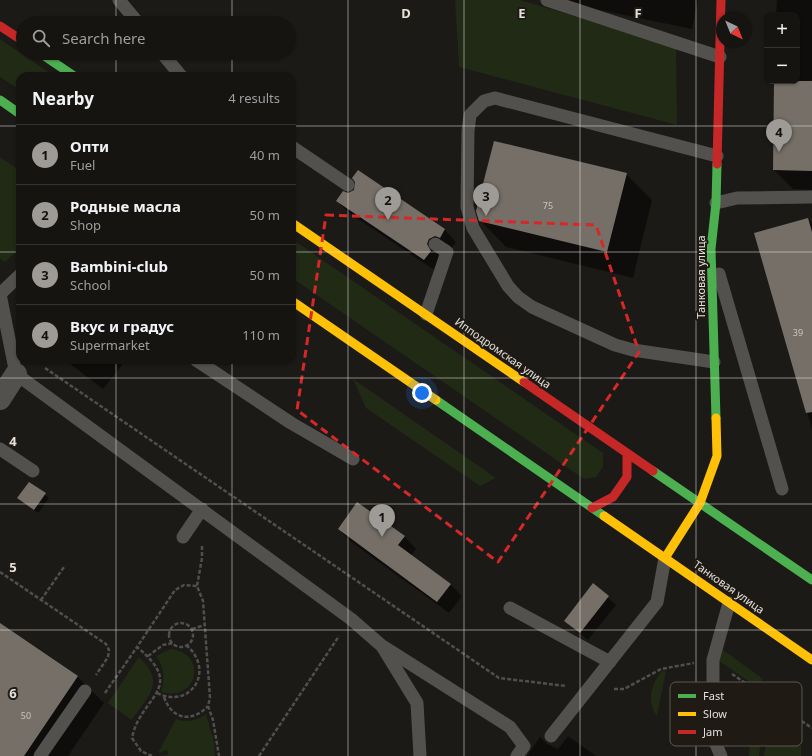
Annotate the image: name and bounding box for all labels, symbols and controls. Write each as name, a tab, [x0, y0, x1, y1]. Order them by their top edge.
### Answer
text: D	[401, 4, 411, 22]
text: E	[518, 4, 526, 22]
text: F	[634, 4, 642, 22]
north arrow	[716, 12, 752, 48]
map controls	[764, 12, 800, 84]
button: +	[764, 12, 800, 48]
search box	[16, 16, 296, 60]
icon: search	[30, 27, 52, 49]
text: Search here	[62, 28, 145, 48]
button: −	[764, 48, 800, 84]
text: Nearby	[32, 87, 94, 110]
text: 4 results	[228, 89, 280, 107]
pin: 4	[766, 119, 792, 152]
text: Опти	[70, 136, 109, 156]
text: 1	[41, 146, 49, 164]
text: 40 m	[250, 146, 280, 164]
text: Fuel	[70, 156, 95, 174]
pin: 3	[473, 183, 499, 216]
pin: 2	[375, 187, 401, 220]
text: Родные масла	[70, 196, 181, 216]
house number: 75	[543, 199, 553, 212]
text: 2	[41, 206, 49, 224]
text: 50 m	[250, 206, 280, 224]
text: Shop	[70, 216, 101, 234]
street label: Танковая улица	[693, 235, 708, 319]
text: Bambini-club	[70, 256, 168, 276]
text: 3	[41, 266, 49, 284]
text: 50 m	[250, 266, 280, 284]
text: School	[70, 276, 111, 294]
street label: Ипподромская улица	[452, 314, 554, 391]
text: Вкус и градус	[70, 316, 174, 336]
text: 4	[41, 326, 49, 344]
text: 110 m	[242, 326, 280, 344]
house number: 39	[793, 326, 803, 339]
text: Supermarket	[70, 336, 150, 354]
your location	[412, 383, 432, 403]
text: 4	[9, 432, 17, 450]
pin: 1	[369, 504, 395, 537]
street label: Танковая улица	[691, 557, 768, 617]
text: 5	[9, 558, 17, 576]
legend	[670, 682, 802, 746]
text: 6	[9, 684, 17, 702]
text: Fast	[703, 688, 724, 703]
text: Slow	[703, 706, 727, 721]
house number: 50	[21, 709, 31, 722]
text: Jam	[702, 724, 722, 739]

